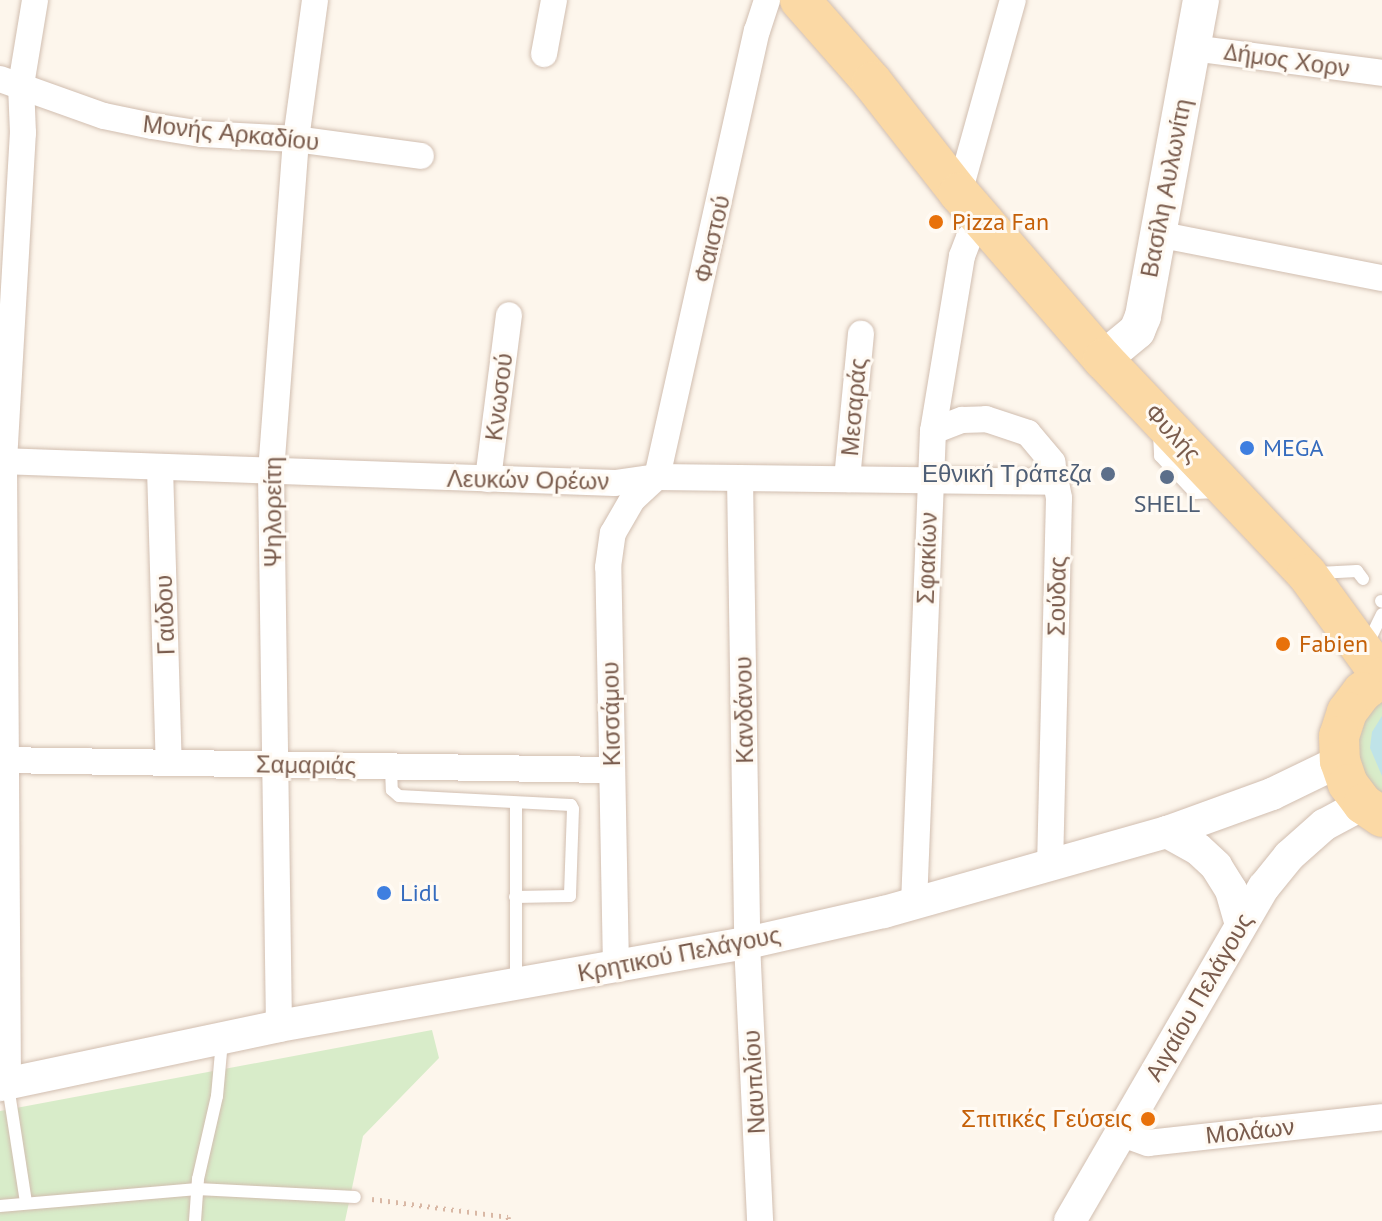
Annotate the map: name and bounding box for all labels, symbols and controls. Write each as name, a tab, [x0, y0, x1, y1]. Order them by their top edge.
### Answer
street label: Δήμος Χορν	[1222, 37, 1352, 83]
street label: Βασίλη Αυλωνίτη	[1135, 96, 1197, 280]
street label: Μονής Αρκαδίου	[141, 109, 321, 157]
street label: Φαιστού	[688, 193, 736, 285]
place label: Pizza Fan	[952, 208, 1049, 236]
marker: Pizza Fan	[927, 213, 945, 231]
street label: Κνωσού	[479, 352, 519, 442]
street label: Μεσαράς	[835, 357, 873, 457]
street label: Φυλής	[1139, 398, 1207, 468]
place label: MEGA	[1263, 434, 1324, 462]
marker: MEGA	[1238, 439, 1256, 457]
street label: Ψηλορείτη	[259, 457, 287, 567]
place label: Εθνική Τράπεζα	[922, 460, 1092, 488]
street label: Λευκών Ορέων	[447, 464, 609, 496]
marker: Εθνική Τράπεζα	[1099, 465, 1117, 483]
marker: SHELL	[1158, 468, 1176, 486]
place label: SHELL	[1134, 490, 1200, 518]
street label: Σφακίων	[911, 511, 943, 605]
street label: Σούδας	[1042, 556, 1072, 636]
street label: Γαύδου	[149, 574, 181, 656]
place label: Fabien	[1299, 630, 1368, 658]
marker: Fabien	[1274, 635, 1292, 653]
street label: Κανδάνου	[729, 656, 759, 764]
street label: Κισσάμου	[596, 661, 626, 767]
street label: Σαμαριάς	[256, 750, 356, 780]
place label: Lidl	[400, 879, 439, 907]
marker: Lidl	[375, 884, 393, 902]
street label: Αιγαίου Πελάγους	[1139, 908, 1259, 1086]
street label: Κρητικού Πελάγους	[575, 920, 783, 988]
street label: Ναυπλίου	[737, 1029, 771, 1135]
place label: Σπιτικές Γεύσεις	[961, 1105, 1132, 1133]
marker: Σπιτικές Γεύσεις	[1139, 1110, 1157, 1128]
street label: Μολάων	[1204, 1112, 1296, 1150]

